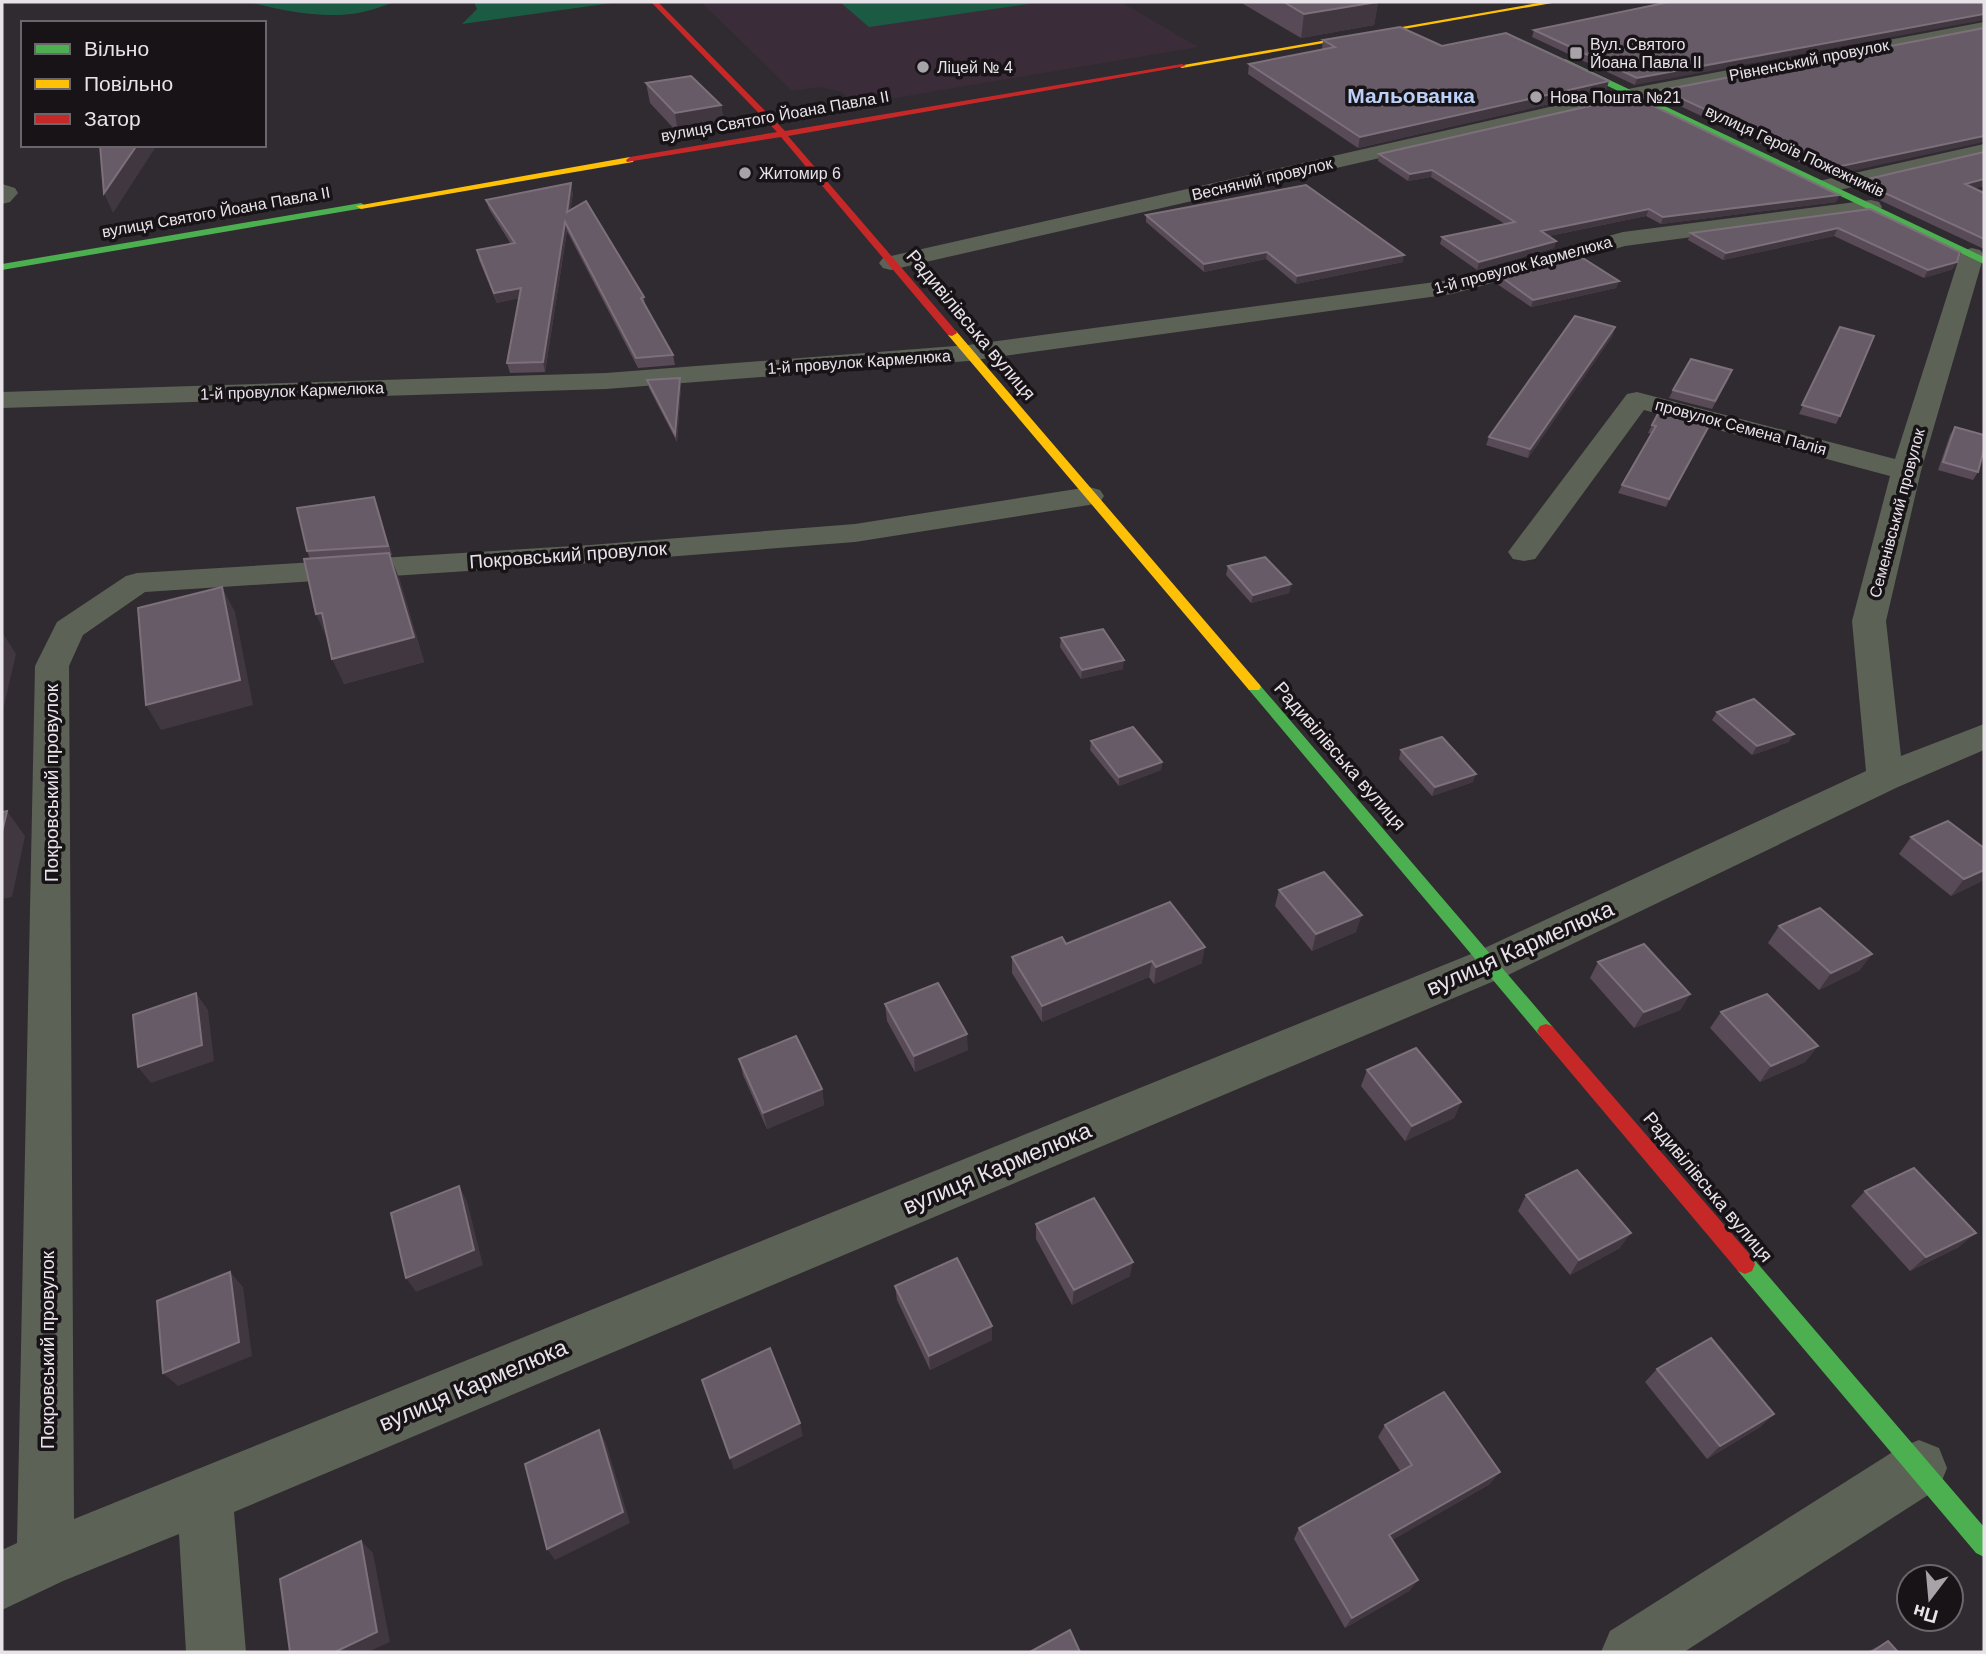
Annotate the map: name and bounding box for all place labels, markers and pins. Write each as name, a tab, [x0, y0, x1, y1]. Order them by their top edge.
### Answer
place label: Вул. Святого Йоана Павла ІІ	[1590, 36, 1702, 71]
marker: Вул. Святого Йоана Павла ІІ	[1568, 45, 1584, 61]
marker: Ліцей № 4	[915, 59, 931, 75]
place label: Ліцей № 4	[937, 59, 1013, 76]
marker: Нова Пошта №21	[1528, 89, 1544, 105]
place label: Нова Пошта №21	[1550, 89, 1681, 106]
marker: Житомир 6	[737, 165, 753, 181]
place label: Житомир 6	[759, 165, 841, 182]

